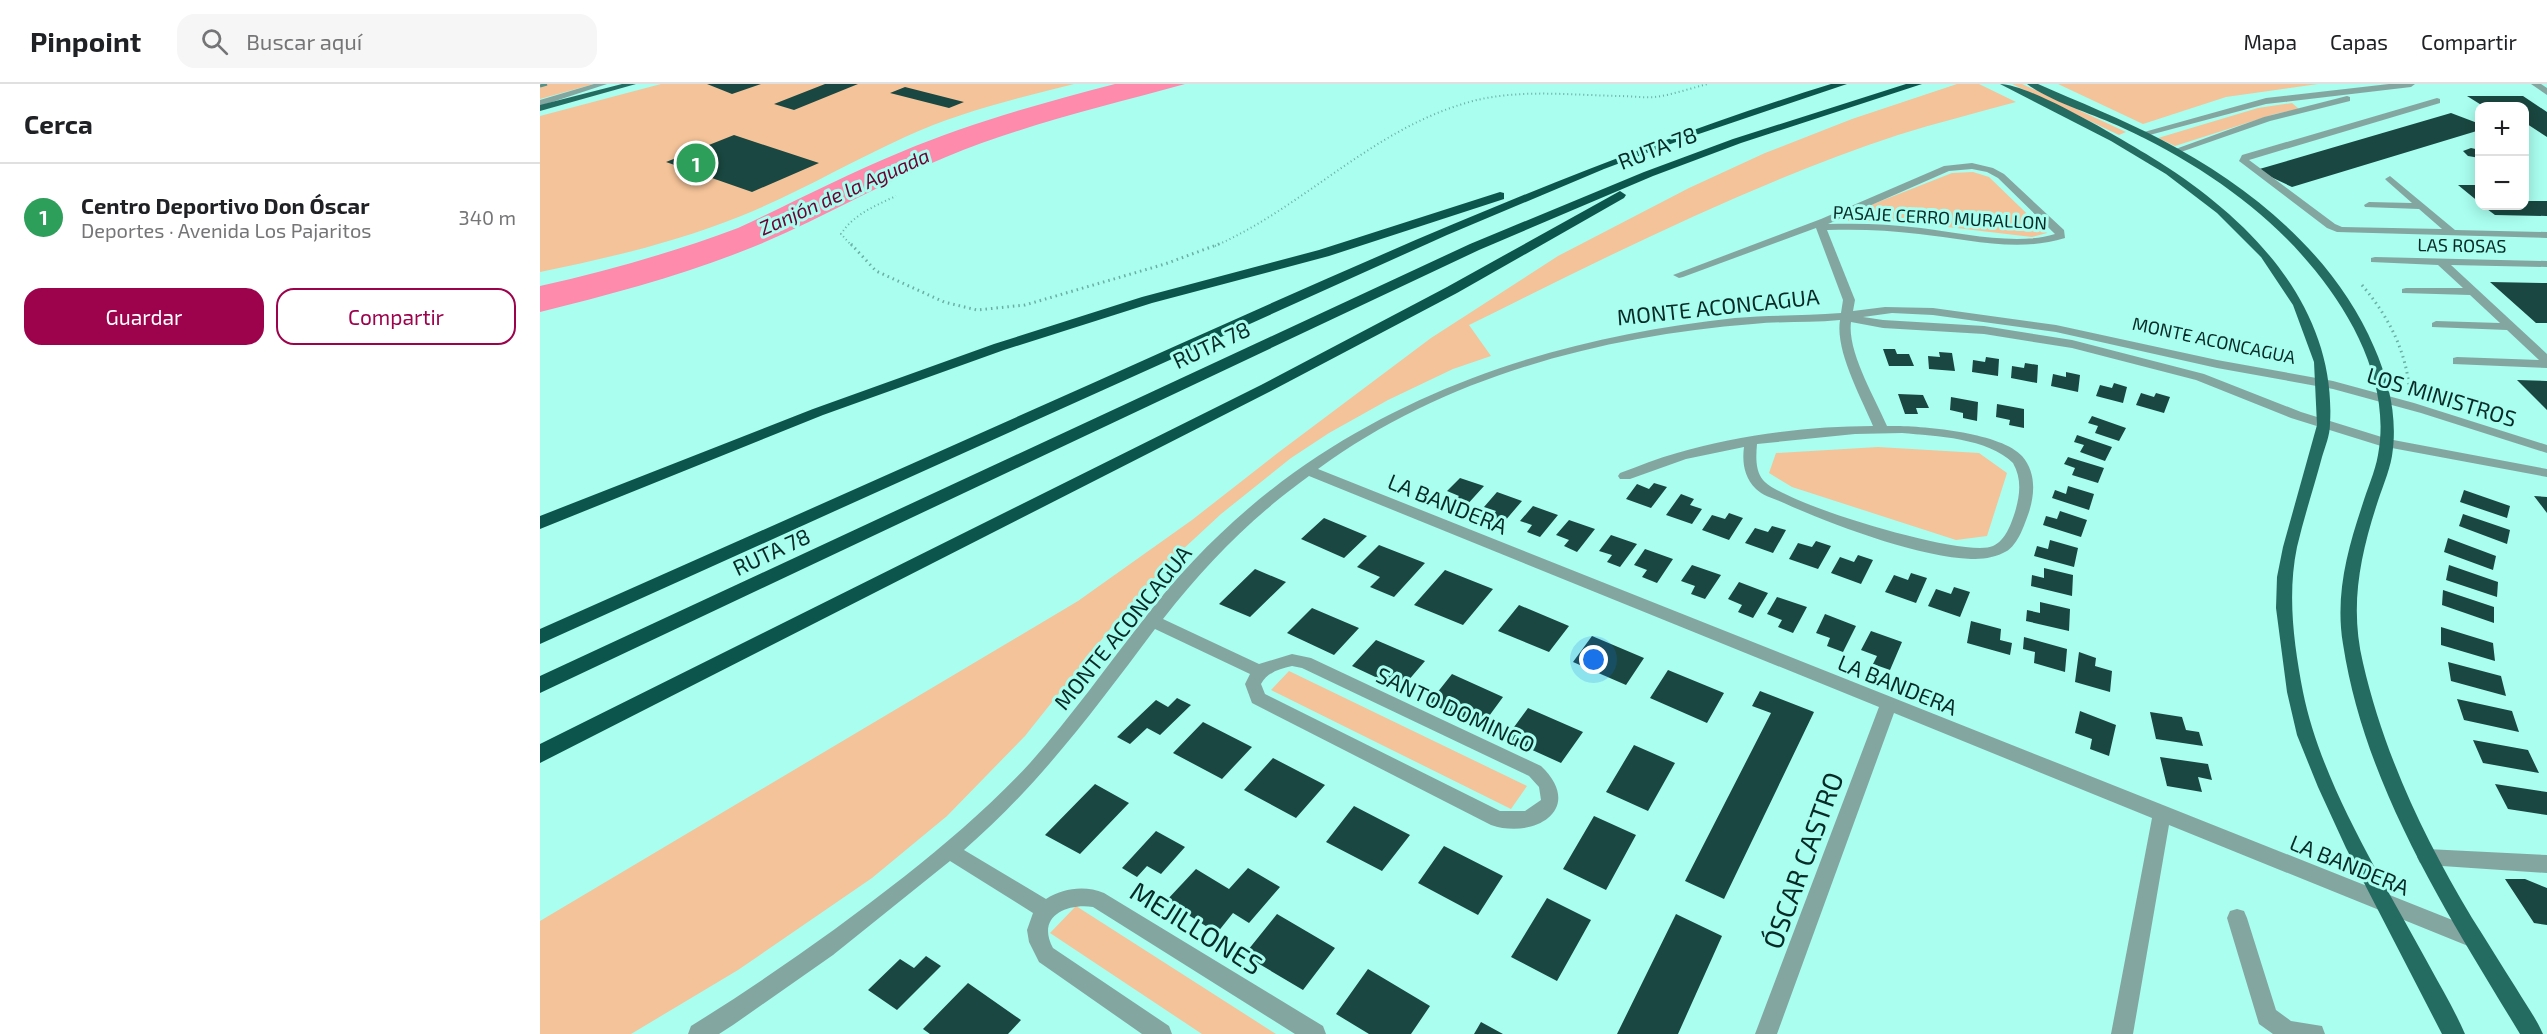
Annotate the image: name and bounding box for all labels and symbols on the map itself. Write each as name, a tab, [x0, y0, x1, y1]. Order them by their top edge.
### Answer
street label: RUTA 78	[1614, 120, 1700, 174]
pin: 1	[676, 140, 716, 185]
water label: Zanjón de la Aguada	[755, 143, 933, 239]
street label: PASAJE CERRO MURALLON	[1832, 200, 2048, 234]
street label: LAS ROSAS	[2417, 233, 2507, 257]
street label: MONTE ACONCAGUA	[1616, 282, 1821, 330]
street label: MONTE ACONCAGUA	[2130, 312, 2298, 368]
street label: RUTA 78	[1168, 315, 1254, 373]
street label: LOS MINISTROS	[2364, 361, 2520, 431]
street label: LA BANDERA	[1385, 467, 1512, 539]
street label: RUTA 78	[728, 522, 814, 580]
street label: MONTE ACONCAGUA	[1048, 540, 1196, 714]
your location	[1579, 645, 1608, 674]
street label: LA BANDERA	[1835, 648, 1962, 720]
street label: SANTO DOMINGO	[1373, 661, 1539, 757]
street label: ÓSCAR CASTRO	[1755, 767, 1849, 953]
street label: LA BANDERA	[2287, 828, 2414, 900]
street label: MEJILLONES	[1125, 874, 1269, 980]

